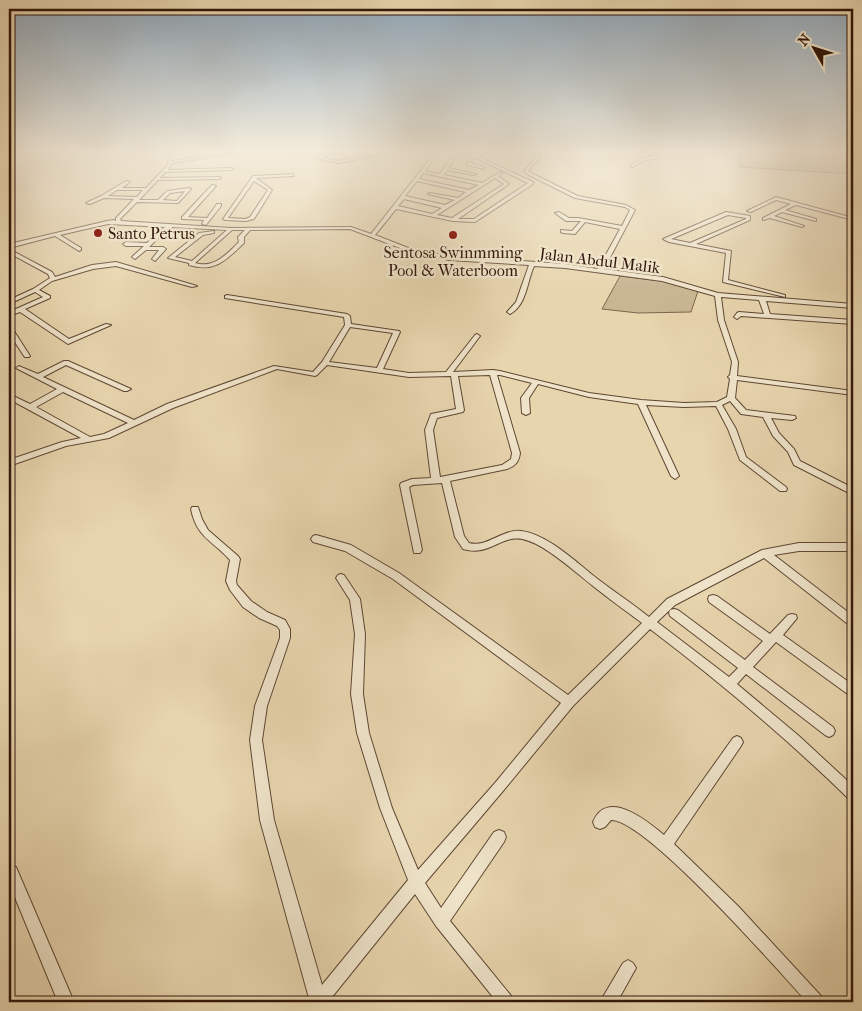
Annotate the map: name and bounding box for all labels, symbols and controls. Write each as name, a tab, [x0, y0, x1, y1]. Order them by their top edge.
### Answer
north arrow	[790, 22, 840, 72]
text: N	[794, 30, 814, 50]
place label: Santo Petrus	[108, 224, 195, 243]
marker: Santo Petrus	[92, 227, 104, 239]
marker: Sentosa Swinmming Pool & Waterboom	[447, 229, 459, 241]
place label: Sentosa Swinmming Pool & Waterboom	[384, 243, 523, 280]
street label: Jalan Abdul Malik	[537, 243, 662, 277]

